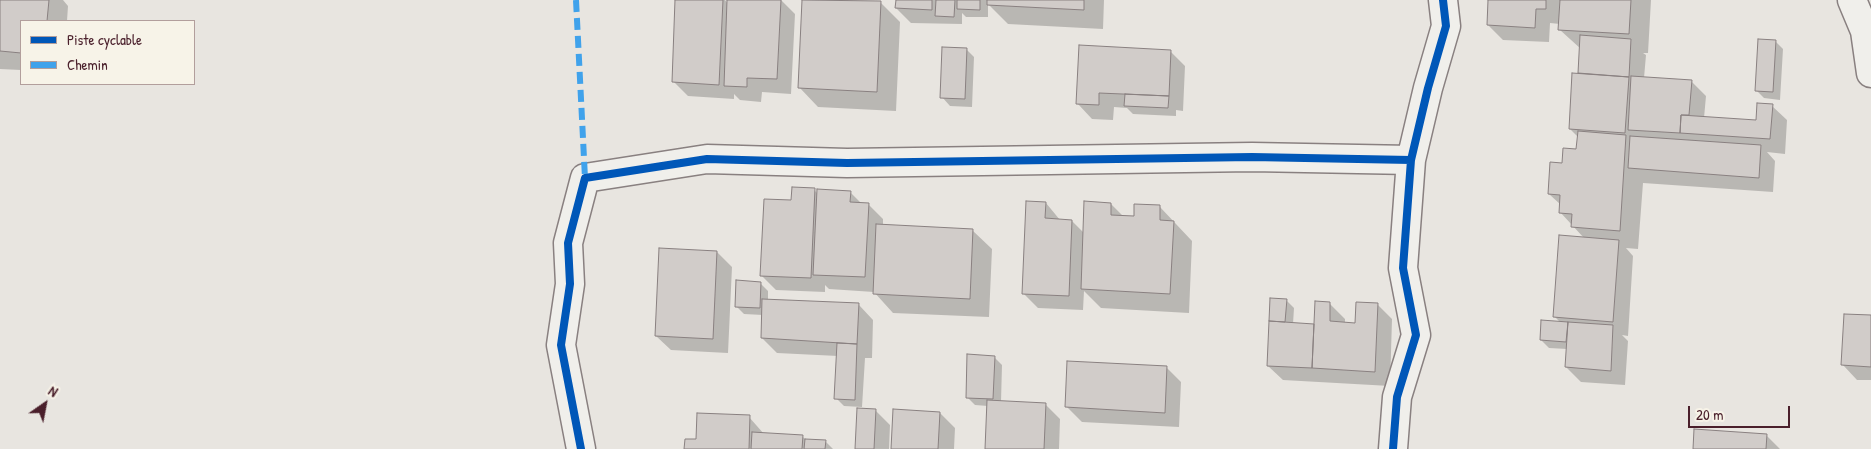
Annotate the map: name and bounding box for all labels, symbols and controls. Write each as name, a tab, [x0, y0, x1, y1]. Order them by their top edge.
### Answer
legend	[20, 20, 195, 85]
text: Piste cyclable	[67, 29, 142, 50]
text: Chemin	[67, 54, 108, 75]
north arrow	[20, 379, 70, 429]
text: N	[45, 381, 62, 401]
scale bar	[1691, 396, 1794, 428]
text: 20 m	[1696, 404, 1723, 425]

